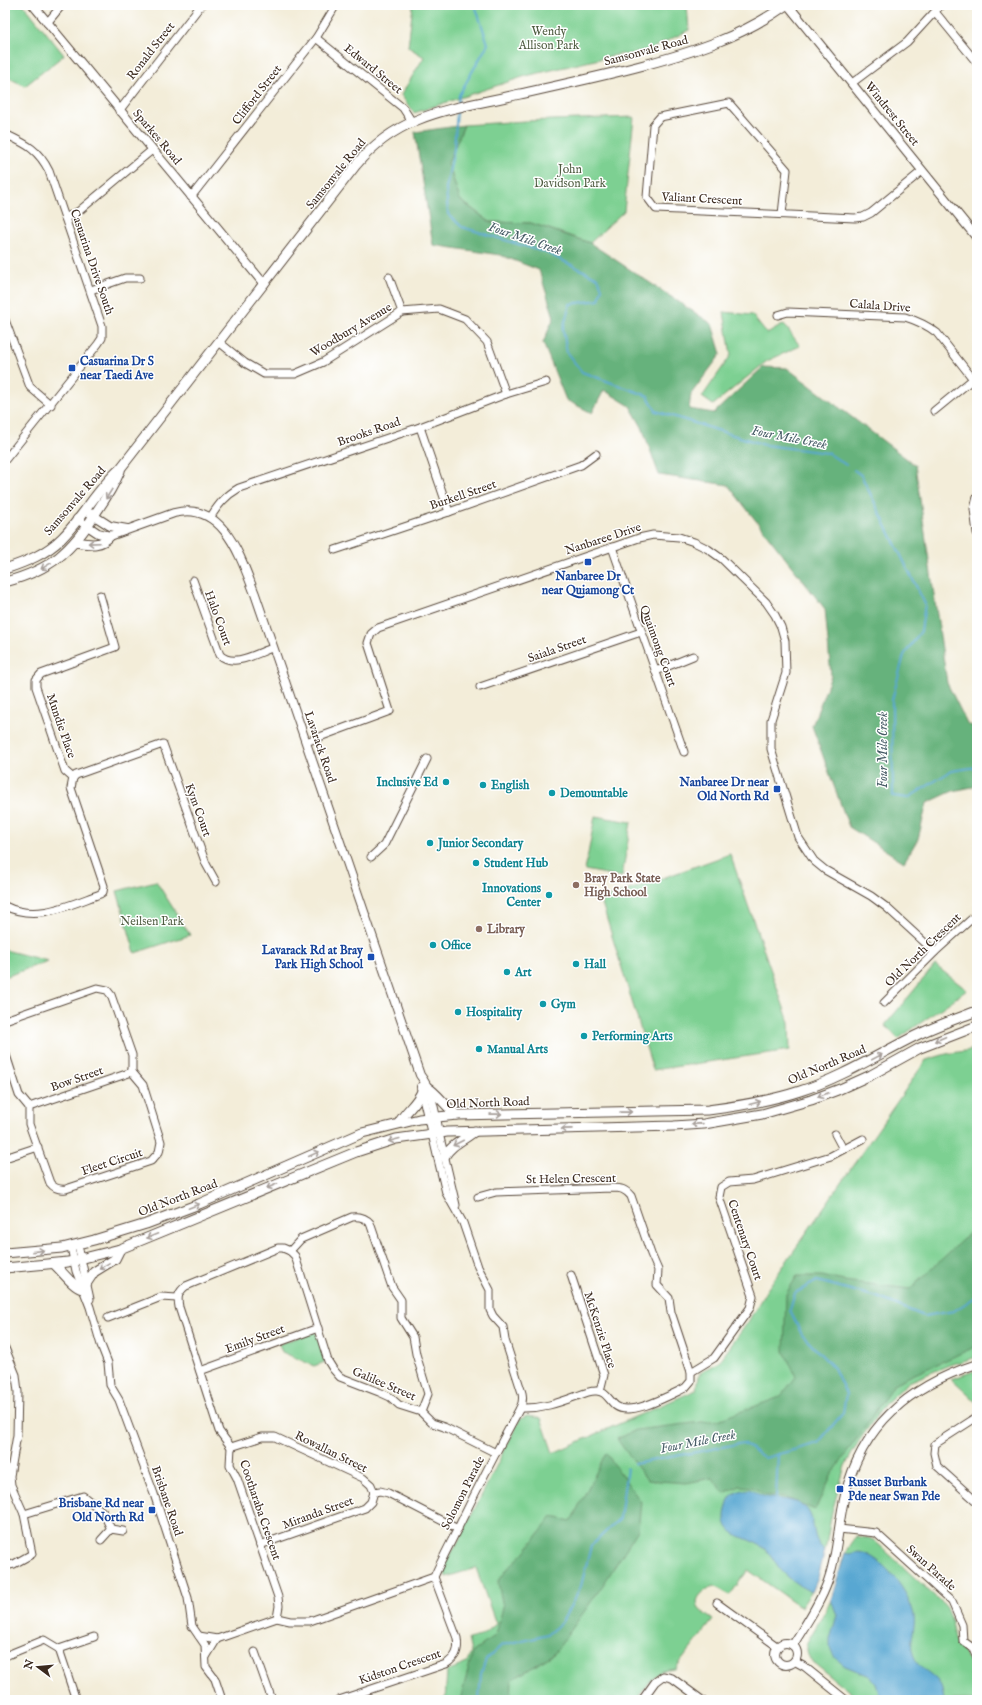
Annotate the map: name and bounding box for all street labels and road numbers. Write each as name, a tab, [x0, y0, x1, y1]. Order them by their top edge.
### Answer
street label: Ronald Street	[124, 19, 178, 83]
street label: Samsonvale Road	[602, 32, 690, 69]
street label: Edward Street	[341, 41, 405, 97]
street label: Clifford Street	[229, 62, 285, 128]
street label: Windrest Street	[862, 79, 922, 149]
street label: Sparkes Road	[129, 106, 185, 169]
street label: Samsonvale Road	[303, 135, 369, 212]
street label: Valiant Crescent	[660, 189, 743, 209]
street label: Casuarina Drive South	[67, 207, 117, 318]
street label: Calala Drive	[849, 296, 912, 316]
street label: Woodbury Avenue	[308, 300, 395, 360]
street label: Brooks Road	[336, 414, 403, 450]
street label: Samsonvale Road	[41, 463, 109, 539]
street label: Burkell Street	[428, 477, 498, 513]
street label: Nanbaree Drive	[563, 519, 643, 558]
street label: Halo Court	[201, 588, 235, 648]
street label: Quaimong Court	[636, 603, 680, 689]
street label: Saiala Street	[526, 632, 588, 666]
street label: Mundie Place	[43, 692, 79, 761]
street label: Lavarack Road	[301, 709, 339, 785]
street label: Kym Court	[181, 781, 215, 839]
street label: Old North Crescent	[882, 910, 964, 990]
street label: Old North Road	[786, 1042, 869, 1088]
street label: Bow Street	[49, 1063, 105, 1095]
street label: Old North Road	[446, 1094, 530, 1112]
street label: Fleet Circuit	[80, 1145, 144, 1179]
street label: St Helen Crescent	[526, 1171, 616, 1187]
street label: Old North Road	[136, 1176, 220, 1220]
street label: Centenary Court	[724, 1198, 766, 1282]
street label: McKenzie Place	[581, 1290, 620, 1371]
street label: Emily Street	[223, 1321, 287, 1357]
street label: Galilee Street	[350, 1364, 418, 1404]
street label: Rowallan Street	[292, 1428, 370, 1476]
street label: Solomon Parade	[438, 1453, 488, 1532]
street label: Cootharaba Crescent	[236, 1458, 284, 1562]
street label: Brisbane Road	[148, 1464, 186, 1539]
street label: Miranda Street	[280, 1493, 356, 1533]
street label: Swan Parade	[903, 1542, 959, 1595]
street label: Kidston Crescent	[357, 1646, 443, 1688]

